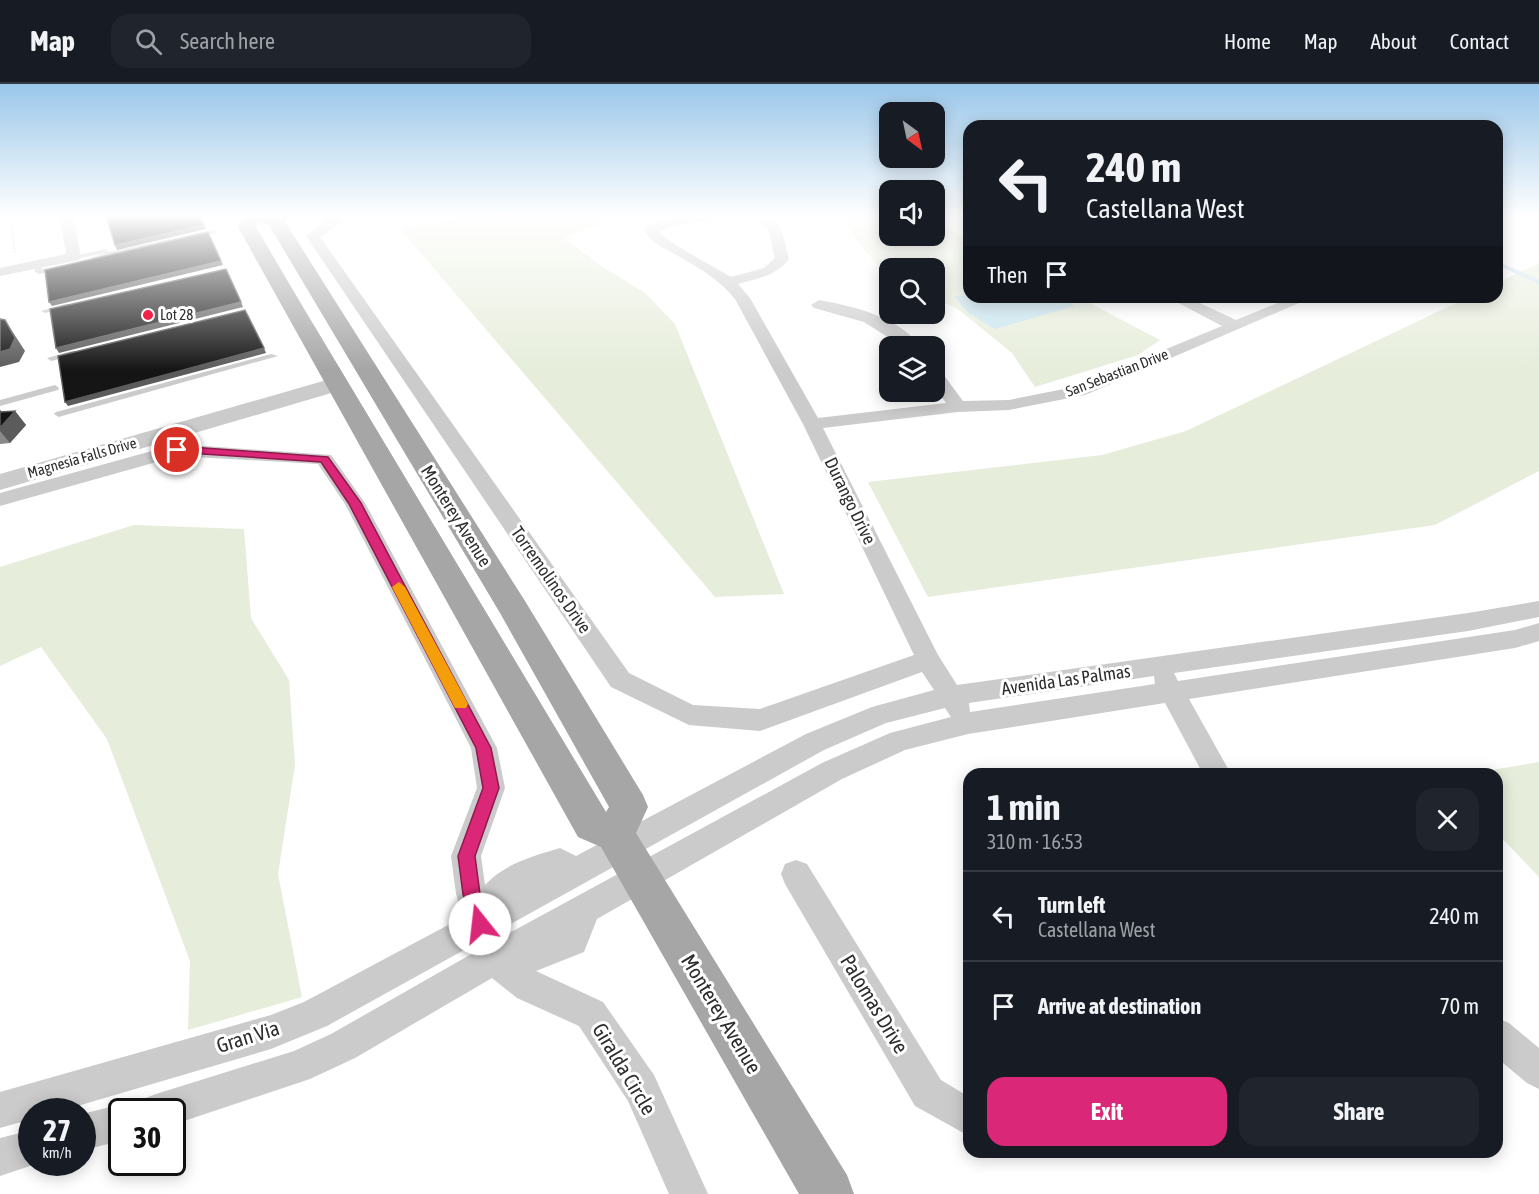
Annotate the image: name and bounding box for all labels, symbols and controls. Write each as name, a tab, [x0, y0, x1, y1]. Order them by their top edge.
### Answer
search box	[111, 14, 531, 68]
text: Map	[30, 25, 75, 57]
icon: search	[132, 25, 165, 58]
text: Search here	[180, 28, 275, 54]
text: Home	[1224, 29, 1271, 53]
text: Map	[1304, 29, 1338, 53]
text: About	[1371, 29, 1417, 53]
text: Contact	[1450, 29, 1509, 53]
north arrow	[879, 102, 945, 168]
map controls	[879, 102, 945, 402]
text: 240 m	[1086, 143, 1181, 191]
icon: left	[987, 144, 1065, 222]
button: sound	[879, 180, 945, 246]
text: Castellana West	[1086, 193, 1245, 224]
button: search	[879, 258, 945, 324]
icon: arrive	[1040, 258, 1073, 291]
text: Then	[987, 262, 1028, 288]
place label: Lot 28	[160, 306, 193, 323]
marker: Lot 28	[141, 308, 155, 322]
button: layers	[879, 336, 945, 402]
street label: San Sebastian Drive	[1063, 345, 1171, 400]
pin	[151, 424, 202, 475]
icon: arrive	[160, 433, 193, 466]
street label: Magnesia Falls Drive	[25, 434, 138, 481]
street label: Durango Drive	[820, 454, 881, 548]
street label: Monterey Avenue	[417, 461, 496, 570]
street label: Torremolinos Drive	[507, 522, 596, 637]
street label: Avenida Las Palmas	[1000, 660, 1132, 699]
text: 1 min	[987, 786, 1061, 828]
button: close	[1416, 788, 1479, 851]
text: 310 m · 16:53	[987, 830, 1083, 853]
position arrow	[448, 892, 512, 956]
text: Turn left	[1038, 892, 1105, 918]
icon: left	[987, 900, 1020, 933]
text: 240 m	[1429, 903, 1479, 929]
text: Castellana West	[1038, 918, 1155, 941]
street label: Monterey Avenue	[677, 950, 767, 1077]
street label: Palomas Drive	[836, 950, 914, 1057]
icon: arrive	[987, 990, 1020, 1023]
text: Arrive at destination	[1038, 993, 1201, 1019]
text: 70 m	[1439, 993, 1479, 1019]
street label: Gran Via	[213, 1015, 282, 1057]
street label: Giralda Circle	[588, 1018, 662, 1119]
button: Exit	[987, 1077, 1227, 1146]
button: Share	[1239, 1077, 1479, 1146]
speed limit sign: 30	[108, 1098, 186, 1176]
text: 27	[43, 1113, 71, 1147]
text: km/h	[42, 1144, 72, 1161]

